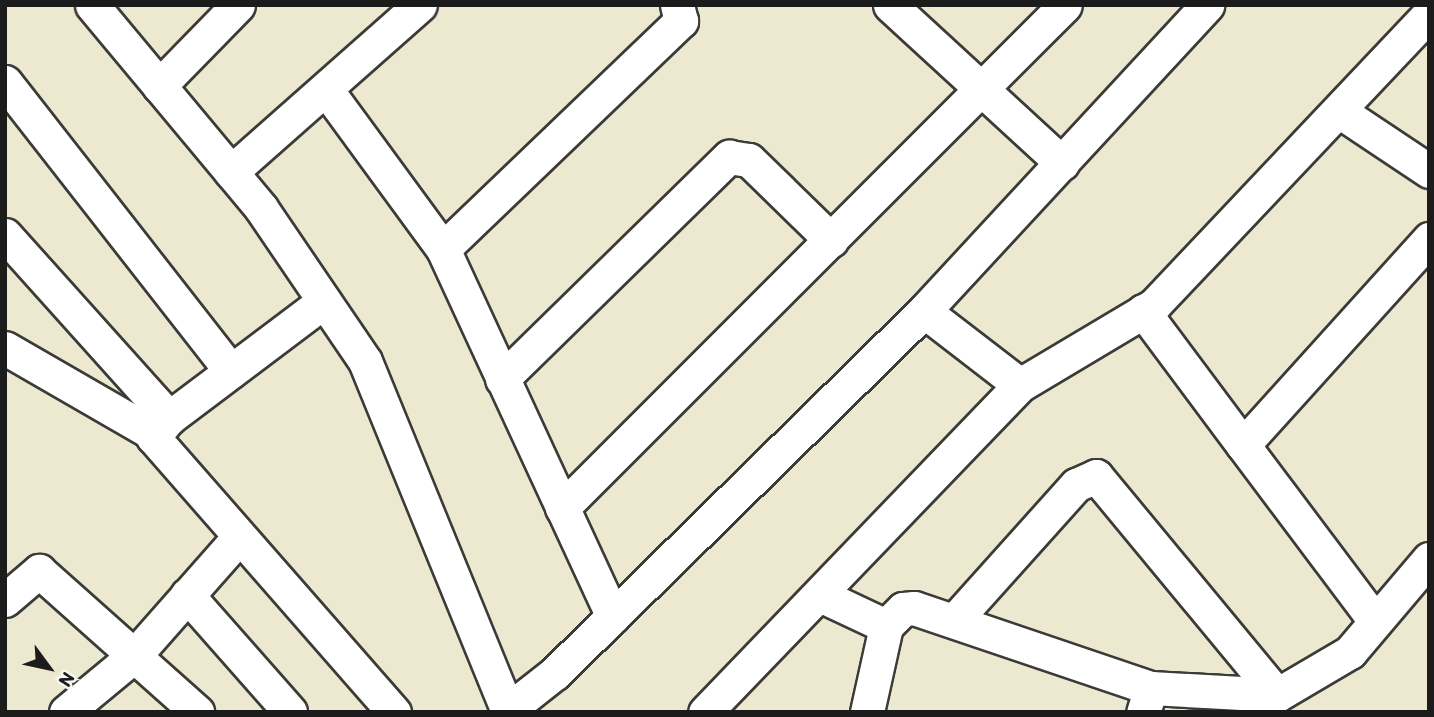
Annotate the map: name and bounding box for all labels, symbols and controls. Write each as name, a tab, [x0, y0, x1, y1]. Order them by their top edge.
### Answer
north arrow	[14, 633, 84, 703]
text: N	[54, 668, 80, 691]

